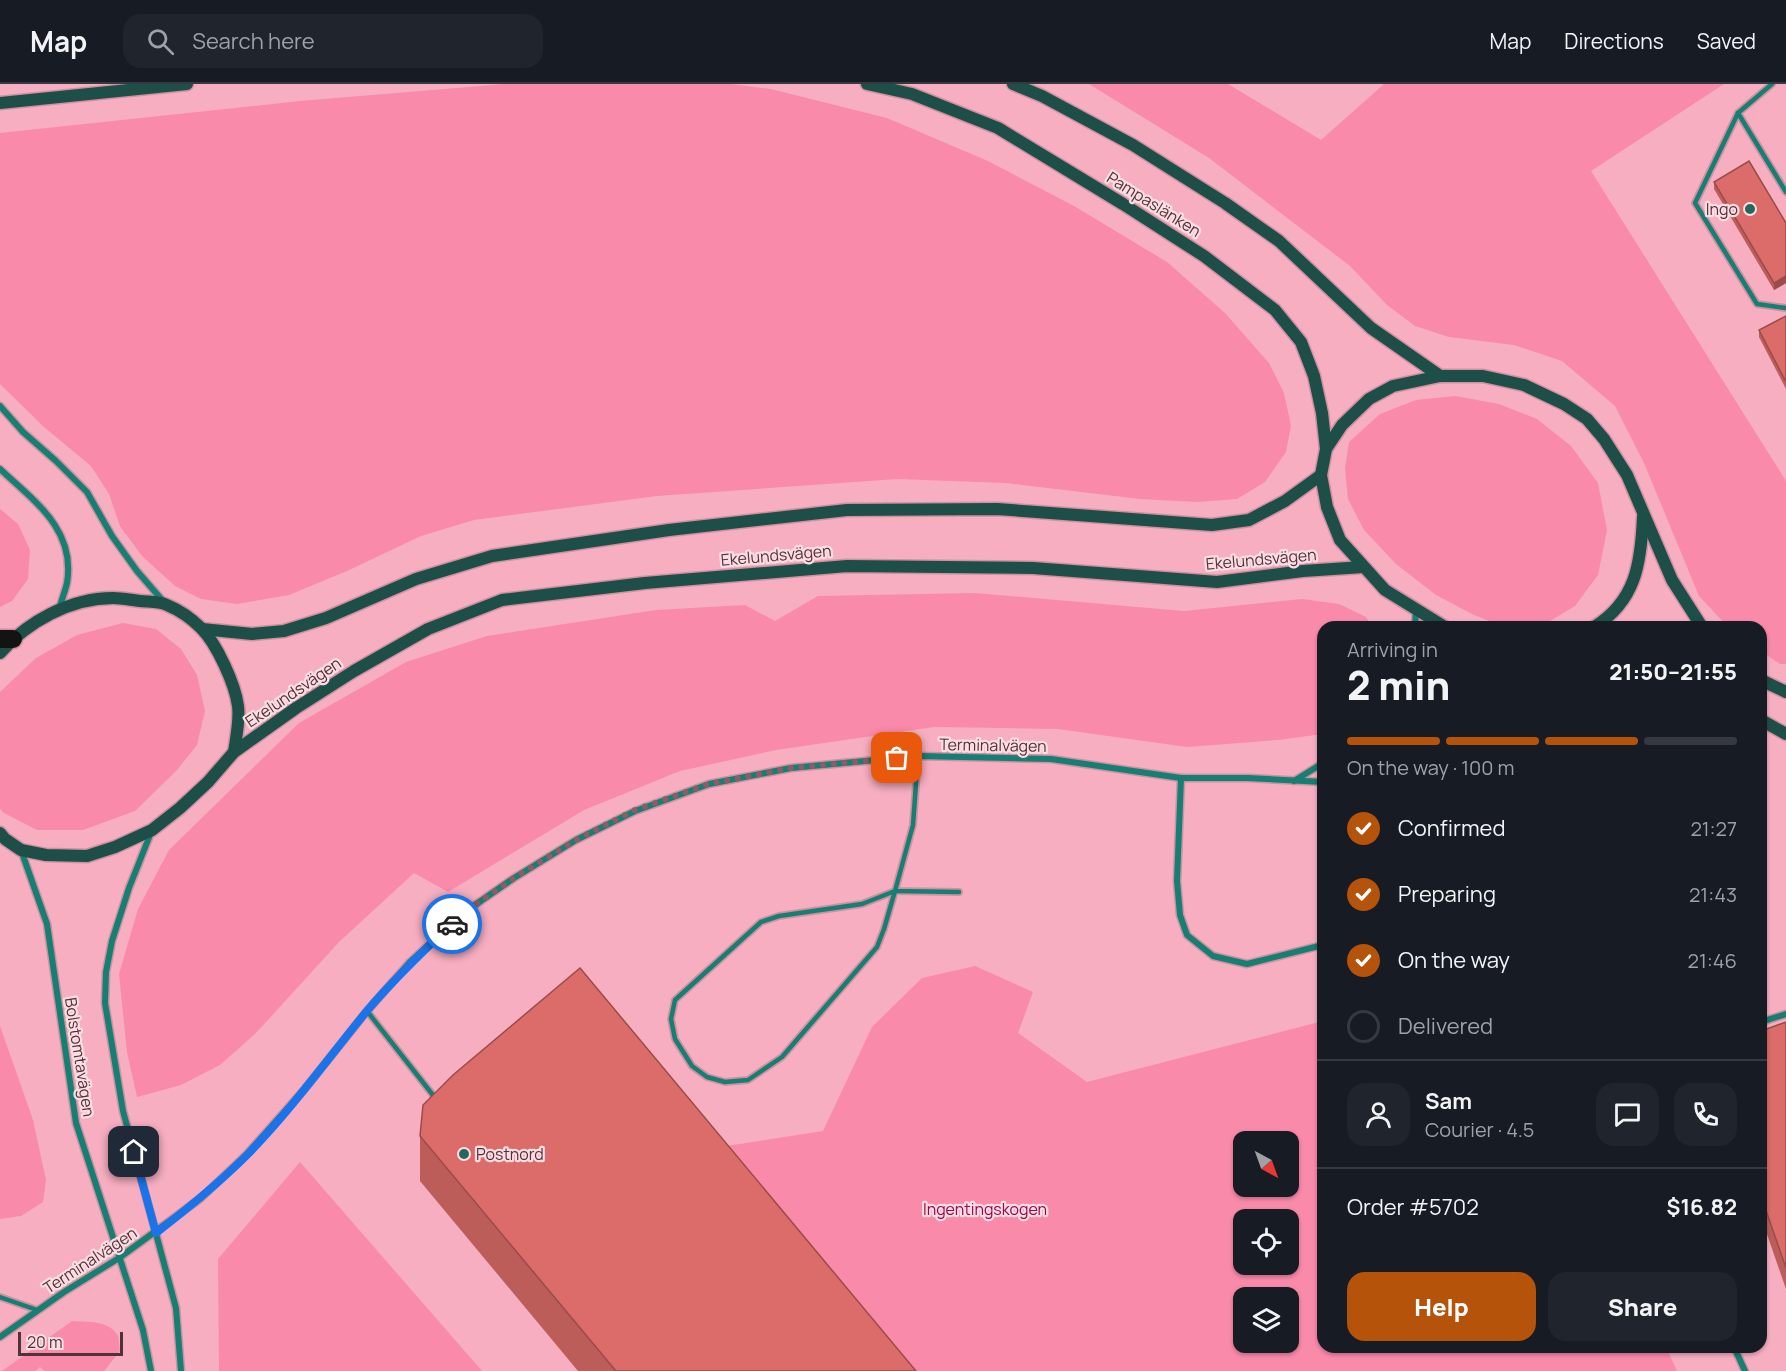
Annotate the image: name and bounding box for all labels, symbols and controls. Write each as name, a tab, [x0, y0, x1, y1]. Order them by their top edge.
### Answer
search box	[123, 14, 543, 68]
text: Map	[30, 22, 87, 60]
icon: search	[144, 25, 177, 58]
text: Search here	[192, 26, 315, 56]
text: Map	[1490, 27, 1531, 55]
text: Directions	[1564, 27, 1664, 55]
text: Saved	[1697, 27, 1756, 55]
street label: Pampaslänken	[1103, 166, 1205, 242]
place label: Ingo	[1706, 198, 1738, 220]
marker: Ingo	[1743, 202, 1757, 216]
street label: Ekelundsvägen	[720, 539, 832, 571]
street label: Ekelundsvägen	[1205, 543, 1317, 575]
text: Arriving in	[1347, 636, 1438, 663]
street label: Ekelundsvägen	[241, 652, 345, 732]
text: 21:50–21:55	[1609, 657, 1737, 687]
text: 2 min	[1347, 658, 1450, 712]
pin	[871, 732, 922, 783]
street label: Terminalvägen	[939, 733, 1047, 757]
icon: bag	[880, 741, 913, 774]
text: On the way · 100 m	[1347, 754, 1514, 781]
icon: check	[1347, 812, 1380, 845]
text: Confirmed	[1398, 813, 1506, 843]
text: 21:27	[1690, 815, 1737, 842]
icon: check	[1347, 878, 1380, 911]
text: Preparing	[1398, 879, 1496, 909]
text: 21:43	[1689, 881, 1737, 908]
courier	[422, 894, 482, 954]
icon: car	[436, 908, 469, 941]
icon: check	[1347, 944, 1380, 977]
text: On the way	[1398, 945, 1510, 975]
text: 21:46	[1688, 947, 1737, 974]
street label: Bolstomtavägen	[60, 996, 100, 1118]
text: Delivered	[1398, 1011, 1493, 1041]
button: person	[1347, 1083, 1410, 1146]
button: chat	[1596, 1083, 1659, 1146]
button: phone	[1674, 1083, 1737, 1146]
text: Sam	[1425, 1086, 1472, 1116]
text: Courier · 4.5	[1425, 1116, 1534, 1143]
pin	[108, 1126, 159, 1177]
north arrow	[1233, 1131, 1299, 1197]
map controls	[1233, 1131, 1299, 1353]
icon: home	[117, 1135, 150, 1168]
place label: Postnord	[476, 1143, 544, 1165]
marker: Postnord	[457, 1147, 471, 1161]
text: Order #5702	[1347, 1192, 1479, 1222]
text: $16.82	[1667, 1192, 1737, 1222]
park label: Ingentingskogen	[923, 1198, 1047, 1220]
button: locate	[1233, 1209, 1299, 1275]
street label: Terminalvägen	[39, 1222, 141, 1298]
button: Help	[1347, 1272, 1536, 1341]
button: Share	[1548, 1272, 1737, 1341]
button: layers	[1233, 1287, 1299, 1353]
scale bar	[18, 1329, 123, 1356]
text: 20 m	[27, 1331, 63, 1353]

